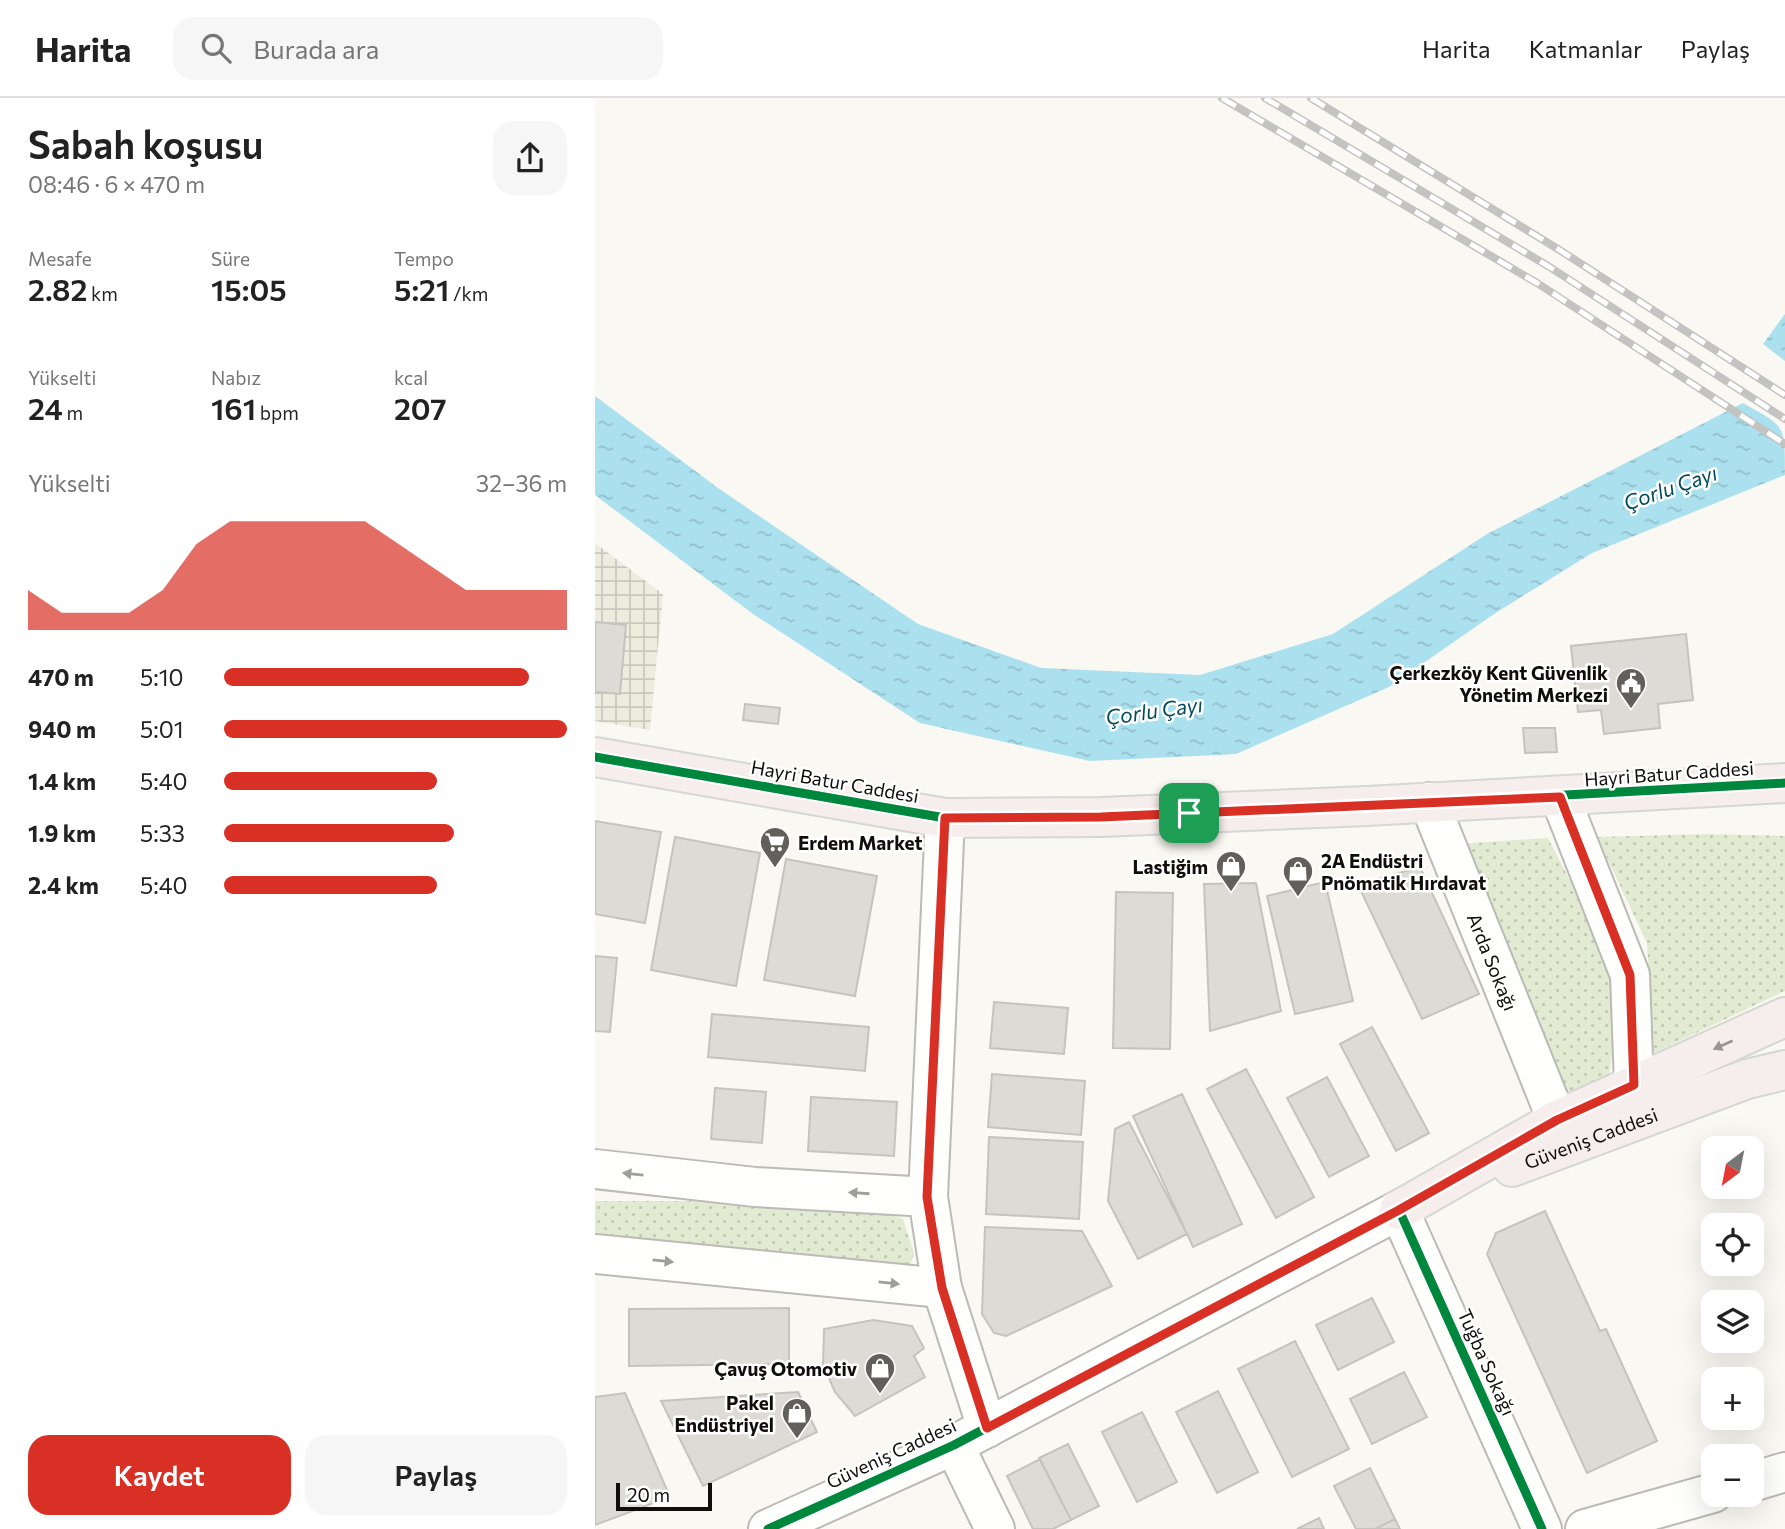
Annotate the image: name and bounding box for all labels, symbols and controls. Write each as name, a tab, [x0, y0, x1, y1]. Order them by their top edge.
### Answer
search box	[173, 17, 663, 80]
text: Harita	[35, 28, 131, 69]
icon: search	[197, 29, 235, 67]
text: Burada ara	[253, 33, 379, 64]
text: Harita	[1422, 34, 1491, 63]
text: Katmanlar	[1529, 34, 1643, 63]
text: Paylaş	[1681, 34, 1750, 63]
text: Sabah koşusu	[28, 120, 263, 167]
button: share	[493, 121, 567, 195]
text: 08:46 · 6 × 470 m	[28, 170, 205, 198]
text: Mesafe	[28, 247, 92, 270]
text: Süre	[211, 247, 250, 270]
text: Tempo	[394, 247, 454, 270]
text: 2.82	[28, 270, 87, 307]
text: 15:05	[211, 270, 287, 307]
text: 5:21	[394, 270, 449, 307]
text: km	[87, 282, 118, 305]
text: /km	[449, 282, 488, 305]
text: Yükselti	[28, 366, 96, 389]
text: Nabız	[211, 366, 261, 389]
text: kcal	[394, 366, 428, 389]
text: 24	[28, 389, 63, 426]
text: 161	[211, 389, 256, 426]
text: 207	[394, 389, 447, 426]
text: m	[63, 401, 83, 424]
text: bpm	[256, 401, 299, 424]
water label: Çorlu Çayı	[1620, 459, 1720, 515]
text: Yükselti	[28, 469, 111, 497]
text: 32–36 m	[476, 469, 567, 497]
place label: Çerkezköy Kent Güvenlik Yönetim Merkezi	[1389, 661, 1608, 706]
text: 470 m	[28, 663, 94, 691]
text: 5:10	[140, 663, 183, 691]
public building icon: Çerkezköy Kent Güvenlik Yönetim Merkezi	[1614, 666, 1648, 710]
water label: Çorlu Çayı	[1104, 691, 1204, 729]
text: 940 m	[28, 715, 96, 743]
text: 5:01	[140, 715, 183, 743]
street label: Hayri Batur Caddesi	[749, 755, 921, 807]
street label: Hayri Batur Caddesi	[1583, 756, 1755, 790]
text: 1.4 km	[28, 767, 96, 795]
text: 5:40	[140, 767, 187, 795]
pin	[1159, 783, 1219, 843]
icon: arrive	[1170, 794, 1208, 832]
text: 1.9 km	[28, 819, 96, 847]
text: 5:33	[140, 819, 185, 847]
supermarket icon: Erdem Market	[758, 825, 792, 869]
place label: Erdem Market	[798, 831, 923, 854]
shop icon: Lastiğim	[1214, 849, 1248, 893]
place label: 2A Endüstri Pnömatik Hırdavat	[1321, 849, 1486, 894]
shop icon: 2A Endüstri Pnömatik Hırdavat	[1281, 854, 1315, 898]
place label: Lastiğim	[1133, 855, 1208, 878]
text: 2.4 km	[28, 871, 99, 899]
text: 5:40	[140, 871, 187, 899]
street label: Arda Sokağı	[1463, 910, 1523, 1014]
one-way arrow	[1713, 1039, 1733, 1051]
street label: Güveniş Caddesi	[1521, 1102, 1661, 1173]
north arrow	[1701, 1136, 1764, 1199]
map controls	[1701, 1136, 1764, 1507]
one-way arrow	[622, 1168, 644, 1179]
one-way arrow	[848, 1187, 870, 1198]
button: locate	[1701, 1213, 1764, 1276]
one-way arrow	[652, 1256, 674, 1267]
one-way arrow	[879, 1278, 901, 1289]
button: layers	[1701, 1290, 1764, 1353]
street label: Tuğba Sokağı	[1453, 1305, 1521, 1419]
shop icon: Çavuş Otomotiv	[863, 1351, 897, 1395]
place label: Çavuş Otomotiv	[714, 1357, 858, 1380]
button: +	[1701, 1367, 1764, 1430]
place label: Pakel Endüstriyel	[675, 1391, 774, 1436]
shop icon: Pakel Endüstriyel	[780, 1396, 814, 1440]
street label: Güveniş Caddesi	[822, 1413, 960, 1493]
button: Kaydet	[28, 1435, 291, 1515]
button: Paylaş	[305, 1435, 567, 1515]
button: −	[1701, 1444, 1764, 1507]
scale bar	[616, 1480, 712, 1512]
text: 20 m	[627, 1483, 670, 1506]

